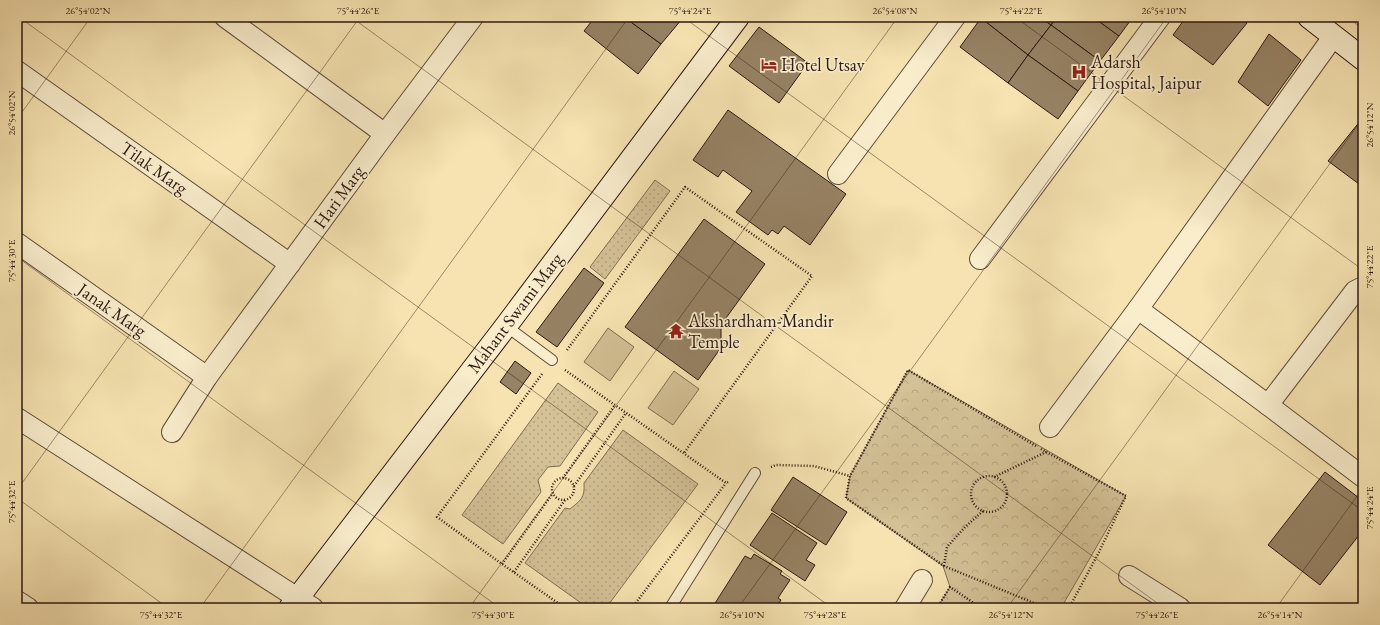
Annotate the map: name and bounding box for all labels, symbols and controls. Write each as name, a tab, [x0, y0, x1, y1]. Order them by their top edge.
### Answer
text: 26°54'02"N	[66, 4, 111, 17]
text: 75°44'26"E	[337, 4, 380, 17]
text: 75°44'24"E	[669, 4, 712, 17]
text: 26°54'08"N	[873, 4, 918, 17]
text: 75°44'22"E	[1000, 4, 1043, 17]
text: 26°54'10"N	[1142, 4, 1187, 17]
place label: Adarsh Hospital, Jaipur	[1090, 50, 1202, 94]
place label: Hotel Utsav	[781, 53, 865, 76]
hotel icon: Hotel Utsav	[760, 56, 778, 74]
hospital icon: Adarsh Hospital, Jaipur	[1070, 63, 1088, 81]
text: 26°54'02"N	[5, 90, 18, 135]
text: 26°54'12"N	[1363, 102, 1376, 147]
street label: Tilak Marg	[116, 136, 193, 199]
street label: Hari Marg	[308, 160, 369, 233]
text: 75°44'30"E	[5, 239, 18, 282]
text: 75°44'22"E	[1363, 245, 1376, 288]
street label: Mahant Swami Marg	[462, 248, 567, 377]
street label: Janak Marg	[72, 276, 151, 342]
place label: Akshardham-Mandir Temple	[687, 309, 834, 353]
temple icon: Akshardham-Mandir Temple	[667, 322, 685, 340]
text: 75°44'32"E	[5, 480, 18, 523]
text: 75°44'24"E	[1363, 486, 1376, 529]
text: 75°44'32"E	[140, 608, 183, 621]
text: 75°44'30"E	[472, 608, 515, 621]
text: 26°54'10"N	[720, 608, 765, 621]
text: 75°44'28"E	[804, 608, 847, 621]
text: 26°54'12"N	[989, 608, 1034, 621]
text: 75°44'26"E	[1136, 608, 1179, 621]
text: 26°54'14"N	[1258, 608, 1303, 621]

